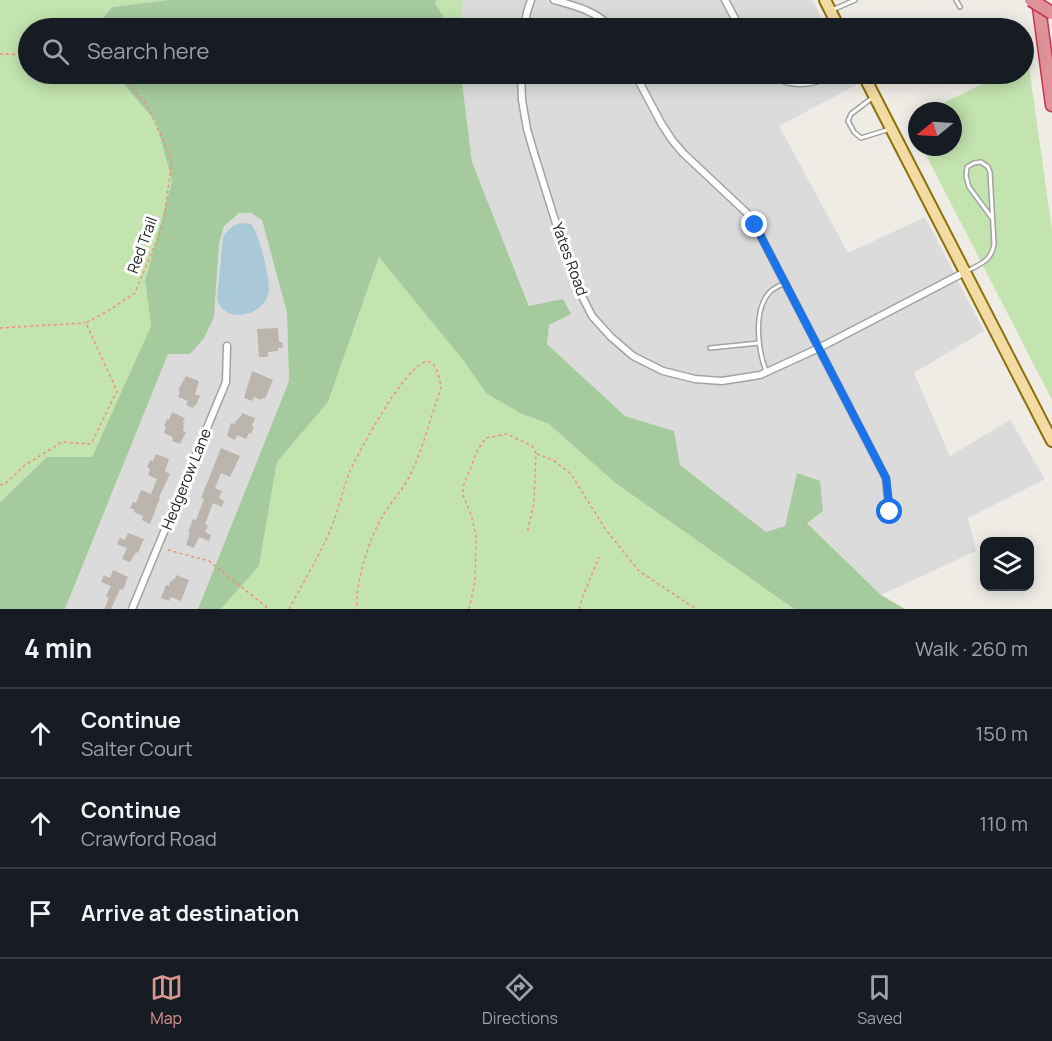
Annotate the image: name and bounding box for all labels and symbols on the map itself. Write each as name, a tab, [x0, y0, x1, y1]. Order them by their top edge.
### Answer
north arrow	[908, 102, 962, 156]
route end	[741, 211, 767, 237]
street label: Red Trail	[122, 214, 162, 276]
street label: Yates Road	[547, 220, 593, 298]
street label: Hedgerow Lane	[156, 425, 216, 533]
route start	[876, 498, 902, 524]

